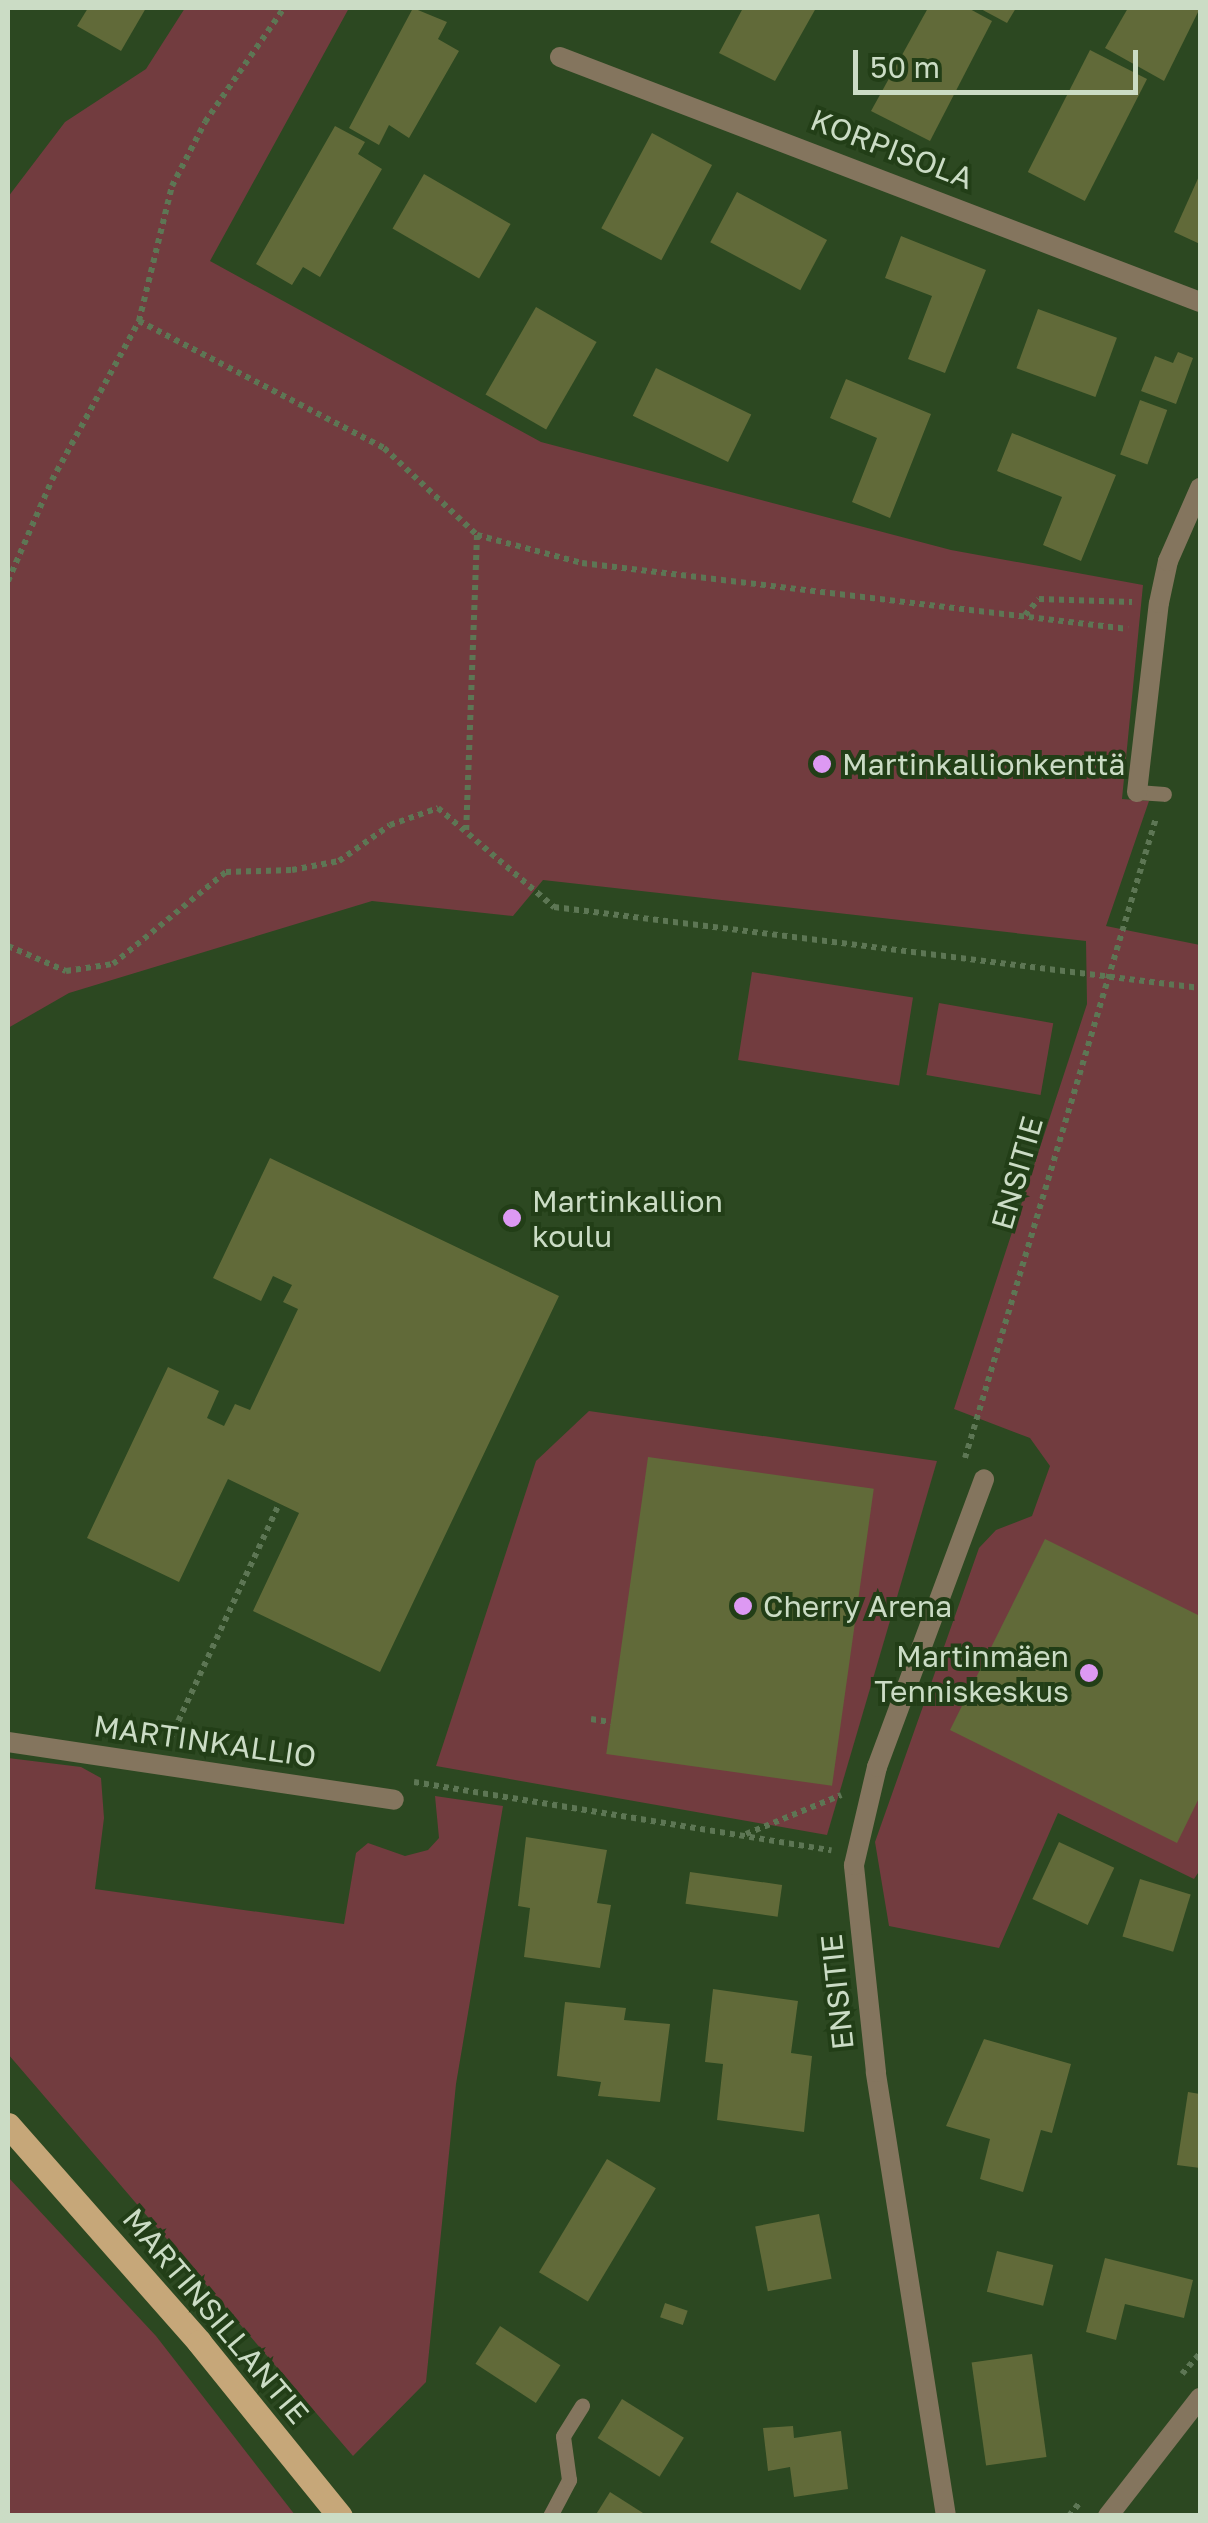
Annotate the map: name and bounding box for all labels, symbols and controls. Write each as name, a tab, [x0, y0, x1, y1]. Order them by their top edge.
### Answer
scale bar	[858, 30, 1143, 92]
text: 50 m	[870, 49, 940, 85]
street label: KORPISOLA	[806, 102, 978, 196]
place label: Martinkallionkenttä	[842, 746, 1125, 782]
marker: Martinkallionkenttä	[811, 753, 833, 775]
street label: ENSITIE	[984, 1112, 1050, 1234]
place label: Martinkallion koulu	[532, 1183, 723, 1254]
marker: Martinkallion koulu	[501, 1207, 523, 1229]
place label: Cherry Arena	[763, 1588, 952, 1624]
marker: Cherry Arena	[732, 1595, 754, 1617]
place label: Martinmäen Tenniskeskus	[874, 1638, 1069, 1708]
marker: Martinmäen Tenniskeskus	[1078, 1662, 1100, 1684]
street label: MARTINKALLIO	[92, 1708, 318, 1774]
street label: ENSITIE	[813, 1932, 861, 2052]
street label: MARTINSILLANTIE	[116, 2201, 316, 2431]

